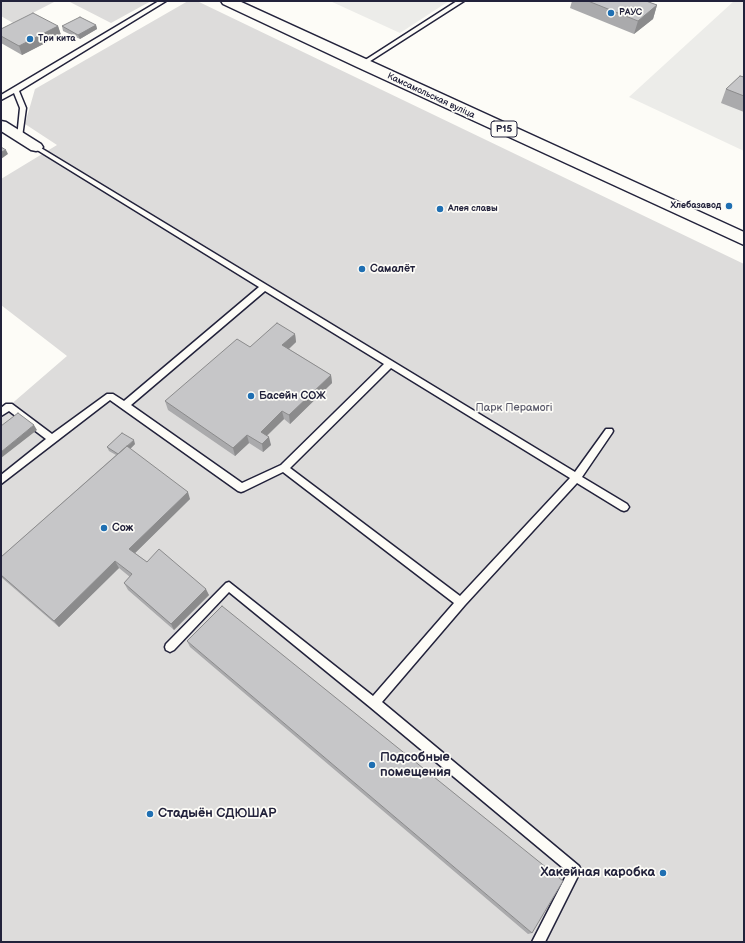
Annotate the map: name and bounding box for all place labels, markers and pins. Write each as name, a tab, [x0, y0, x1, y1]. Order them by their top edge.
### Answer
marker: РАУС	[606, 8, 616, 18]
place label: РАУС	[619, 8, 642, 18]
marker: Три кита	[25, 34, 35, 44]
place label: Три кита	[38, 34, 75, 44]
place label: Хлебазавод	[671, 201, 721, 211]
marker: Хлебазавод	[724, 201, 734, 211]
marker: Алея славы	[435, 204, 445, 214]
place label: Алея славы	[448, 204, 498, 214]
place label: Самалёт	[370, 262, 415, 276]
marker: Самалёт	[357, 264, 367, 274]
place label: Басейн СОЖ	[259, 389, 326, 403]
marker: Басейн СОЖ	[246, 391, 256, 401]
place label: Сож	[112, 521, 133, 535]
marker: Сож	[99, 523, 109, 533]
place label: Подсобные помещения	[380, 750, 451, 781]
marker: Подсобные помещения	[367, 760, 377, 770]
place label: Стадыён СДЮШАР	[158, 806, 276, 822]
marker: Стадыён СДЮШАР	[145, 809, 155, 819]
place label: Хакейная каробка	[540, 865, 655, 881]
marker: Хакейная каробка	[658, 868, 668, 878]

